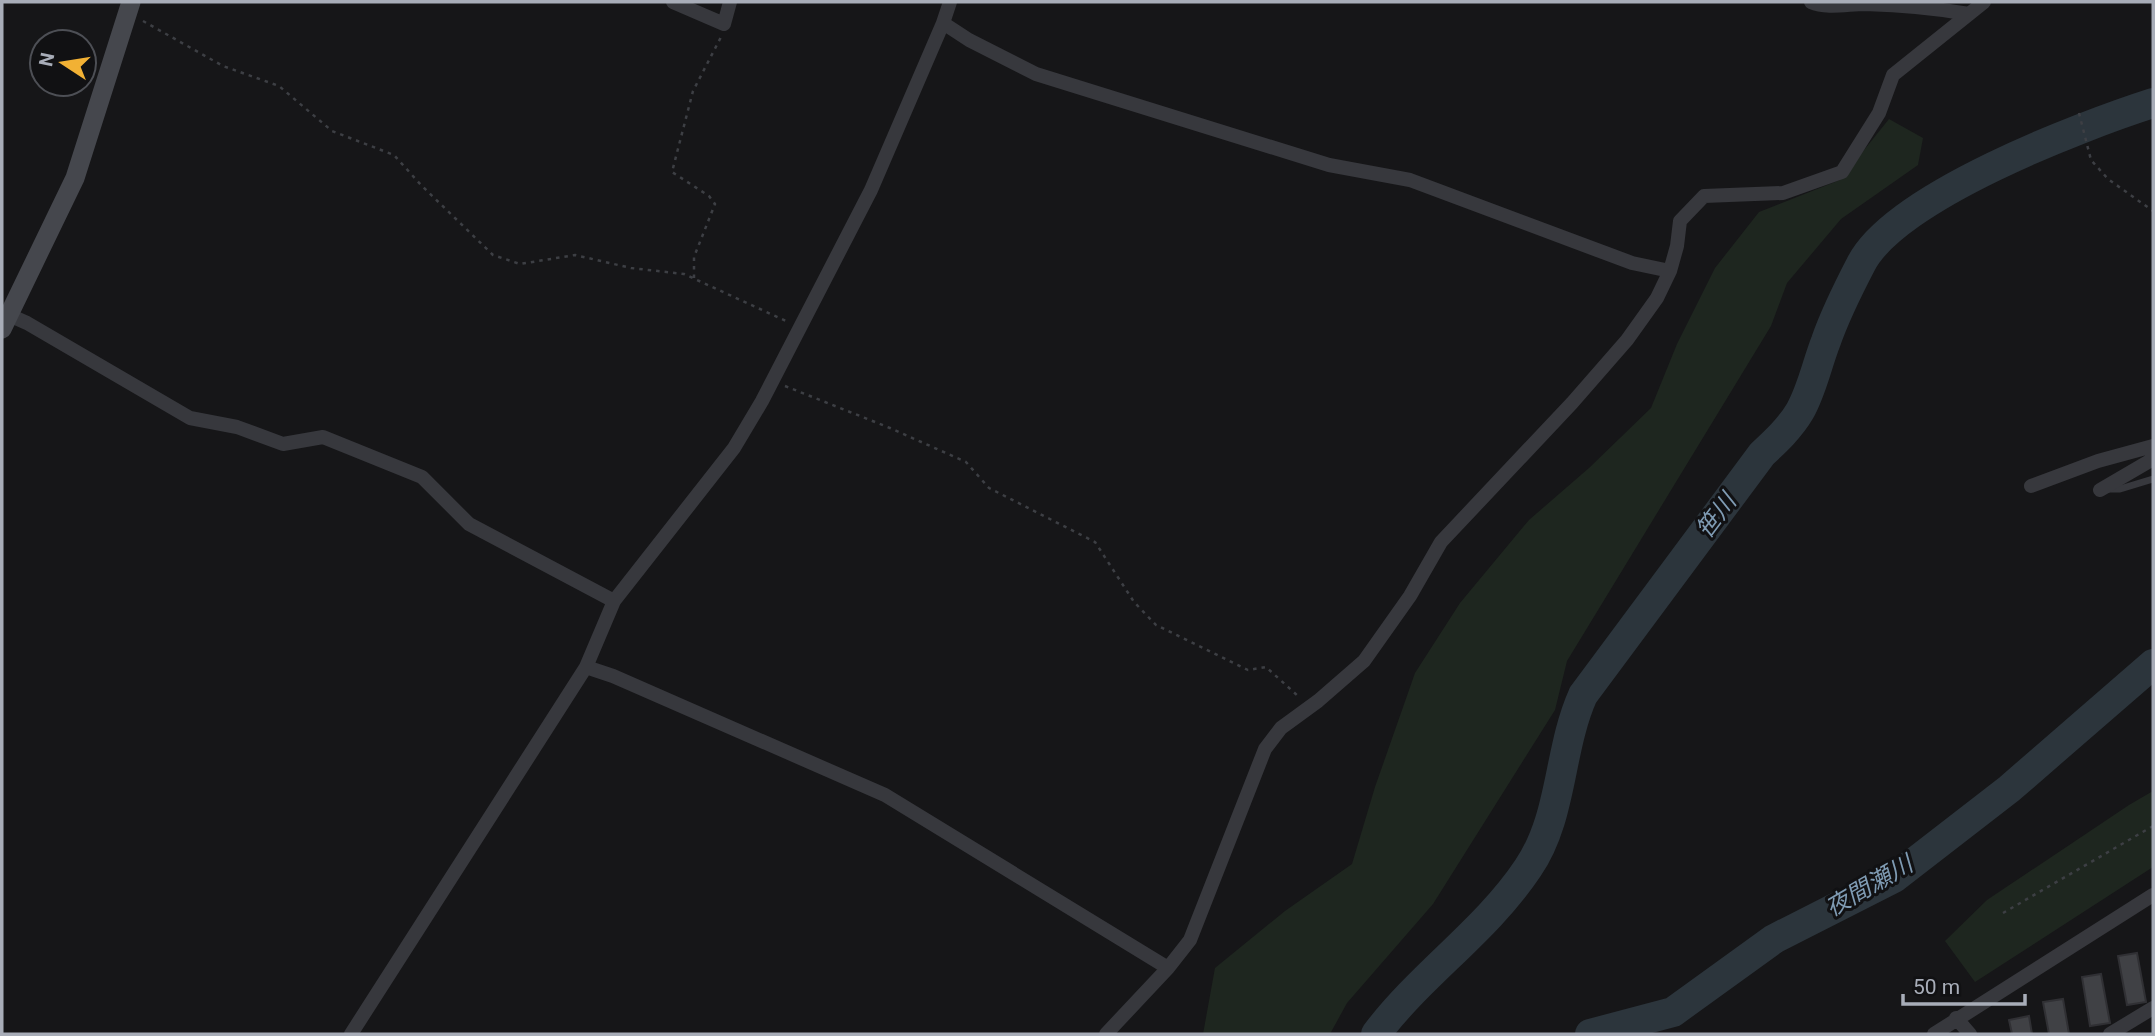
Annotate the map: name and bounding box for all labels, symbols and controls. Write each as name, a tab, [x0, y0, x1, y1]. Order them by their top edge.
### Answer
north arrow	[28, 28, 98, 98]
text: N	[34, 51, 60, 69]
water label: 笹川	[1690, 486, 1743, 544]
water label: 夜間瀬川	[1820, 848, 1920, 922]
scale bar	[1903, 962, 2025, 1006]
text: 50 m	[1913, 975, 1960, 999]

